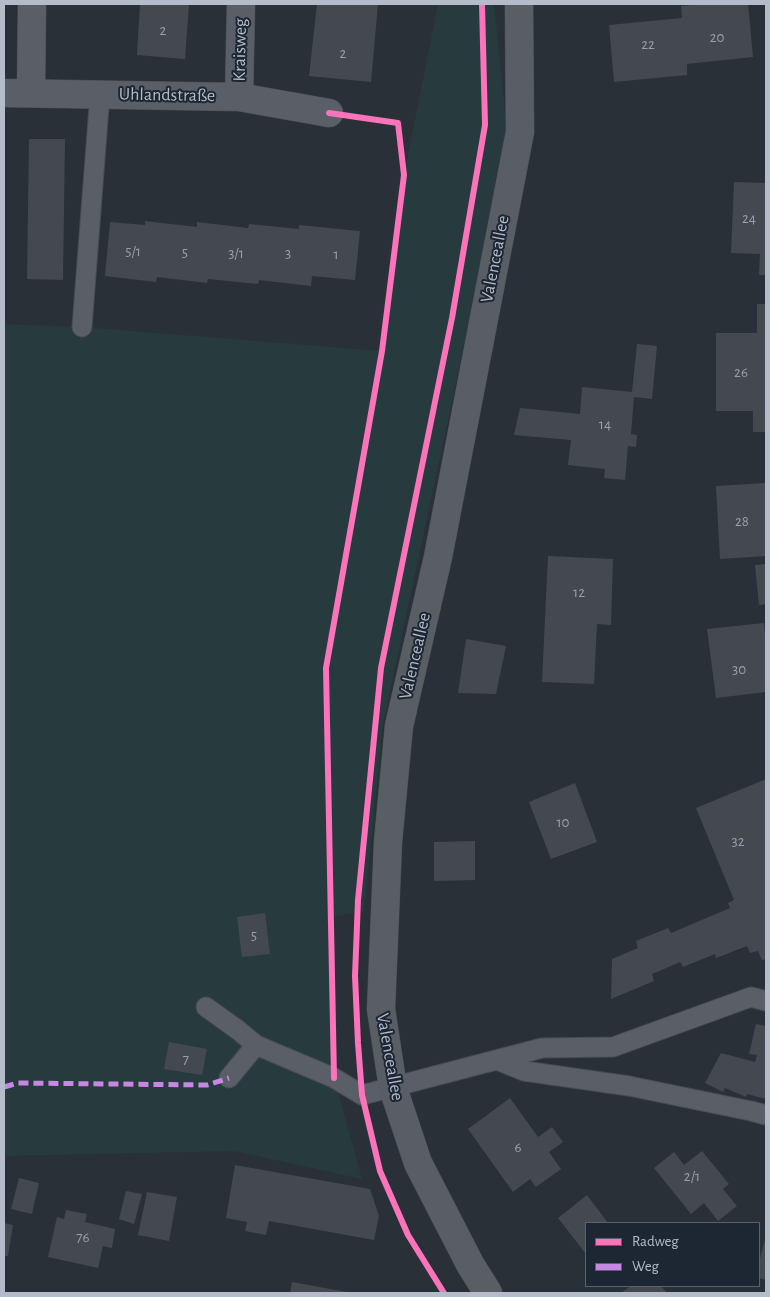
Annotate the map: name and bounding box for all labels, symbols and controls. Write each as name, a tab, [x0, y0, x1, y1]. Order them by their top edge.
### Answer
street label: Kraisweg	[229, 18, 251, 82]
house number: 2	[160, 21, 166, 39]
house number: 20	[710, 28, 724, 46]
house number: 22	[641, 35, 655, 53]
house number: 2	[340, 44, 346, 62]
street label: Uhlandstraße	[119, 83, 215, 107]
house number: 24	[742, 209, 756, 227]
street label: Valenceallee	[476, 213, 514, 305]
house number: 5/1	[125, 242, 141, 260]
house number: 5	[182, 243, 188, 261]
house number: 3/1	[228, 244, 244, 262]
house number: 3	[285, 244, 291, 262]
house number: 1	[333, 245, 339, 263]
house number: 26	[734, 363, 748, 381]
house number: 14	[599, 415, 611, 433]
house number: 28	[735, 512, 749, 530]
house number: 12	[573, 583, 585, 601]
street label: Valenceallee	[395, 610, 435, 702]
house number: 30	[732, 660, 746, 678]
house number: 10	[556, 813, 570, 831]
house number: 32	[731, 832, 745, 850]
house number: 5	[251, 926, 257, 944]
street label: Valenceallee	[372, 1012, 408, 1102]
house number: 7	[183, 1050, 189, 1068]
house number: 6	[514, 1138, 522, 1156]
house number: 2/1	[684, 1167, 700, 1185]
legend	[585, 1222, 760, 1287]
house number: 76	[76, 1228, 90, 1246]
text: Radweg	[632, 1234, 679, 1249]
text: Weg	[632, 1259, 659, 1274]

